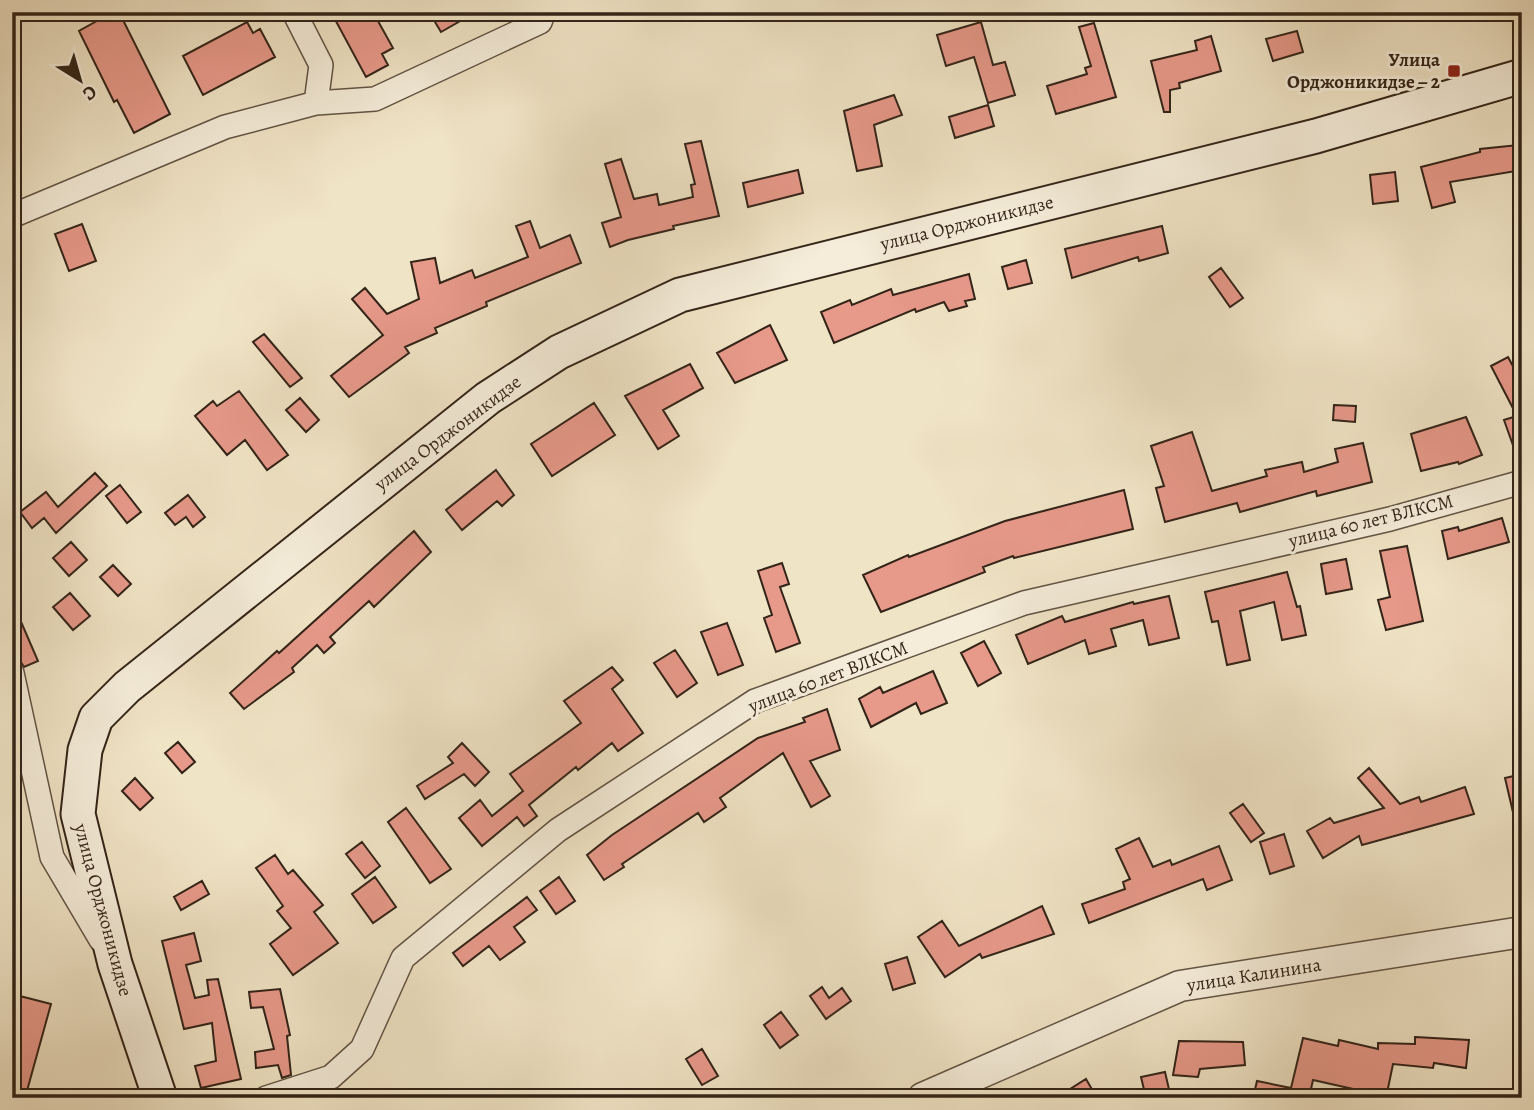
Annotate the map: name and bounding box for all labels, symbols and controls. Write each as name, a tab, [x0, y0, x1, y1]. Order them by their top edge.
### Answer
north arrow	[46, 46, 116, 116]
place label: Улица Орджоникидзе – 2	[1287, 47, 1441, 95]
marker: Улица Орджоникидзе – 2	[1446, 63, 1462, 79]
text: С	[77, 79, 102, 107]
street label: улица Орджоникидзе	[877, 189, 1056, 257]
street label: улица Орджоникидзе	[368, 369, 527, 497]
street label: улица 60 лет ВЛКСМ	[1285, 488, 1456, 554]
street label: улица 60 лет ВЛКСМ	[744, 635, 911, 720]
street label: улица Орджоникидзе	[67, 820, 139, 999]
street label: улица Калинина	[1184, 952, 1323, 999]

